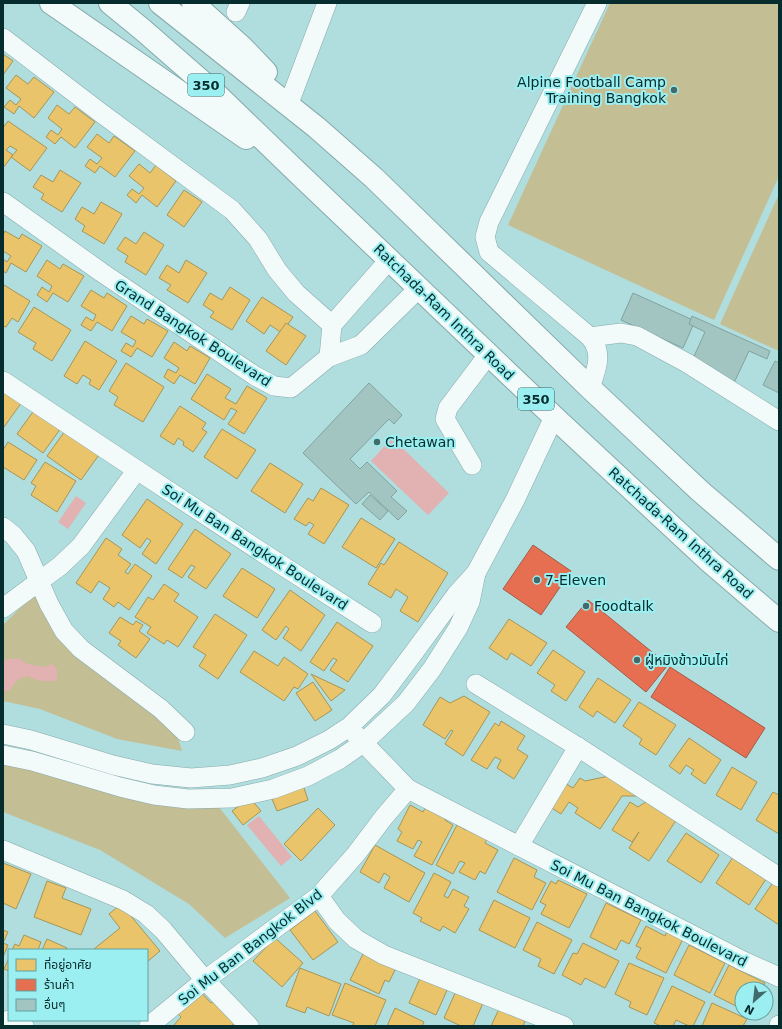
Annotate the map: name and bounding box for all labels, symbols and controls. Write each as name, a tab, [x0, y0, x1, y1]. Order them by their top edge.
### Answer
road number: 350	[188, 74, 224, 96]
place label: Alpine Football Camp Training Bangkok	[517, 74, 667, 106]
marker: Alpine Football Camp Training Bangkok	[669, 85, 679, 95]
street label: Ratchada-Ram Inthra Road	[371, 241, 517, 383]
street label: Grand Bangkok Boulevard	[112, 276, 274, 390]
road number: 350	[518, 388, 554, 410]
place label: Chetawan	[385, 434, 455, 450]
marker: Chetawan	[372, 437, 382, 447]
street label: Ratchada-Ram Inthra Road	[606, 464, 756, 602]
street label: Soi Mu Ban Bangkok Boulevard	[159, 481, 351, 613]
place label: 7-Eleven	[545, 572, 606, 588]
marker: 7-Eleven	[532, 575, 542, 585]
place label: Foodtalk	[594, 598, 655, 614]
marker: Foodtalk	[581, 601, 591, 611]
place label: ฝู่หมิงข้าวมันไก่	[645, 652, 729, 669]
marker: ฝู่หมิงข้าวมันไก่	[632, 655, 642, 665]
street label: Soi Mu Ban Bangkok Boulevard	[548, 856, 750, 970]
street label: Soi Mu Ban Bangkok Blvd	[175, 886, 325, 1008]
legend	[8, 949, 148, 1021]
text: ที่อยู่อาศัย	[44, 956, 92, 972]
text: ร้านค้า	[44, 978, 74, 992]
north arrow	[734, 981, 774, 1021]
text: อื่นๆ	[44, 996, 65, 1012]
text: N	[742, 1001, 757, 1017]

